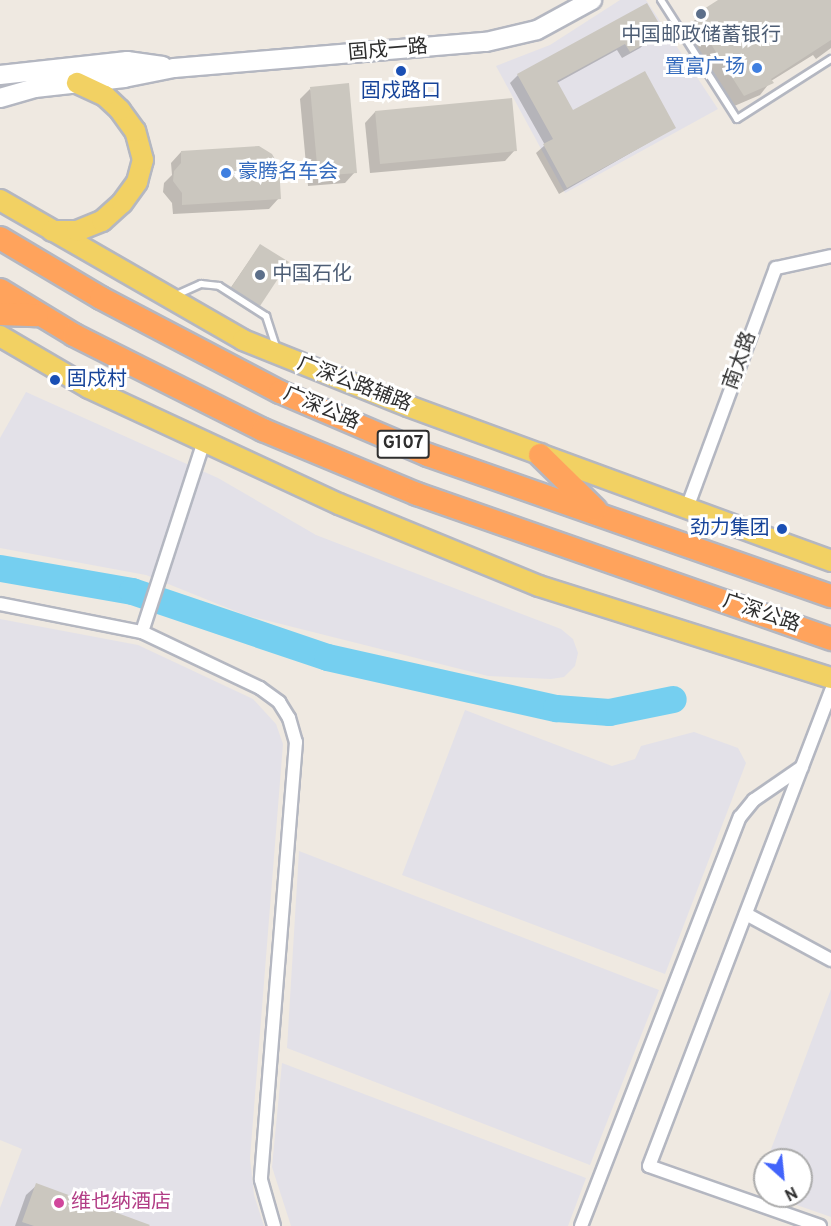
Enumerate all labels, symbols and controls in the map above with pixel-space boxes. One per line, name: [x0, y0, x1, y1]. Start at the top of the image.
marker: 中国邮政储蓄银行: [694, 7, 708, 21]
place label: 中国邮政储蓄银行: [621, 24, 781, 48]
street label: 固戍一路: [347, 36, 429, 66]
place label: 置富广场: [665, 56, 745, 80]
marker: 置富广场: [750, 61, 764, 75]
marker: 固戍路口: [394, 64, 408, 78]
place label: 固戍路口: [361, 80, 441, 104]
place label: 豪腾名车会: [238, 161, 338, 185]
marker: 豪腾名车会: [219, 166, 233, 180]
place label: 中国石化: [272, 263, 352, 287]
marker: 中国石化: [253, 268, 267, 282]
street label: 南太路: [719, 329, 763, 393]
street label: 广深公路辅路: [294, 352, 414, 418]
place label: 固戍村: [67, 368, 127, 392]
marker: 固戍村: [48, 373, 62, 387]
street label: 广深公路: [279, 382, 363, 436]
road number: G107: [376, 429, 430, 459]
place label: 劲力集团: [690, 517, 770, 541]
marker: 劲力集团: [775, 522, 789, 536]
street label: 广深公路: [719, 590, 803, 638]
north arrow: [753, 1148, 813, 1208]
text: N: [781, 1181, 800, 1204]
place label: 维也纳酒店: [71, 1191, 171, 1215]
marker: 维也纳酒店: [52, 1196, 66, 1210]

